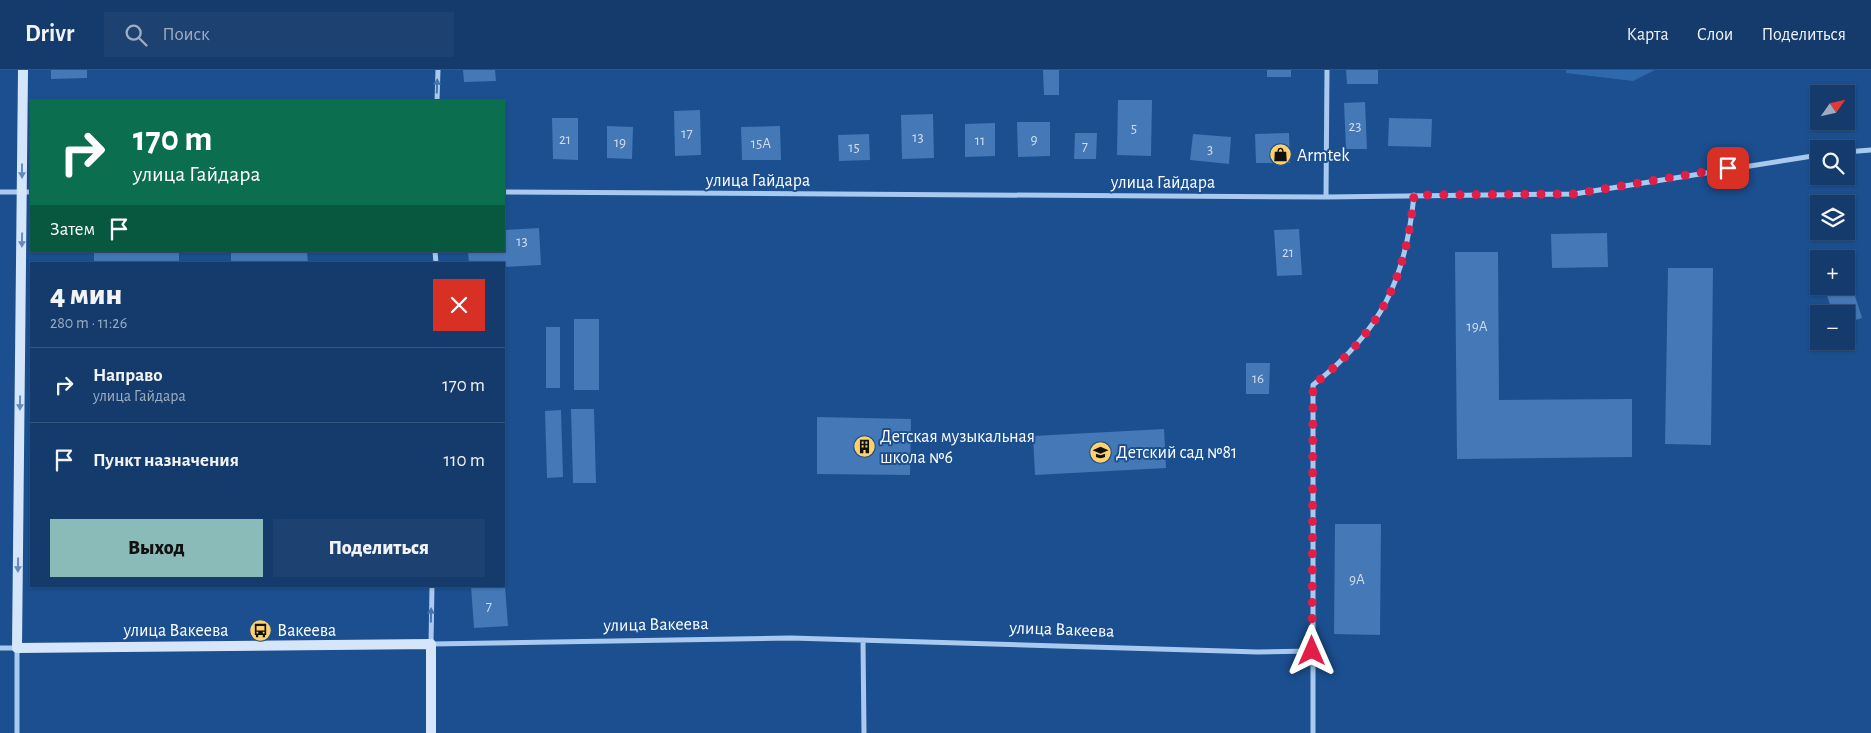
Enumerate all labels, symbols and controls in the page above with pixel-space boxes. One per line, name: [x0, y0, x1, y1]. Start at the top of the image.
search box: [104, 12, 454, 57]
icon: search: [122, 21, 150, 49]
text: Drivr: [25, 22, 74, 46]
text: Поиск: [162, 25, 210, 44]
text: Карта: [1627, 26, 1669, 44]
text: Слои: [1697, 26, 1733, 44]
text: Поделиться: [1761, 26, 1846, 44]
one-way arrow: [434, 77, 442, 93]
north arrow: [1810, 85, 1855, 130]
map controls: [1810, 85, 1855, 350]
house number: 23: [1348, 119, 1362, 134]
icon: right: [50, 120, 115, 185]
house number: 5: [1131, 121, 1137, 136]
text: 170 m: [133, 122, 213, 157]
house number: 17: [681, 126, 693, 141]
house number: 13: [912, 130, 924, 145]
house number: 21: [559, 132, 571, 147]
house number: 9: [1030, 132, 1038, 147]
house number: 11: [975, 133, 985, 148]
house number: 19: [614, 135, 626, 150]
house number: 15А: [751, 136, 771, 151]
house number: 7: [1082, 139, 1088, 154]
house number: 15: [848, 140, 860, 155]
button: search: [1810, 140, 1855, 185]
house number: 3: [1207, 142, 1213, 157]
shop icon: Armtek: [1269, 143, 1293, 167]
place label: Armtek: [1297, 147, 1350, 165]
pin: [1707, 147, 1749, 189]
icon: arrive: [1714, 154, 1742, 182]
one-way arrow: [18, 163, 26, 179]
text: улица Гайдара: [133, 163, 261, 185]
street label: улица Гайдара: [705, 172, 810, 190]
street label: улица Гайдара: [1110, 174, 1215, 192]
button: layers: [1810, 195, 1855, 240]
icon: arrive: [105, 215, 133, 243]
text: Затем: [50, 220, 95, 239]
one-way arrow: [18, 233, 26, 249]
house number: 13: [516, 234, 528, 249]
house number: 21: [1282, 245, 1294, 260]
button: +: [1810, 250, 1855, 295]
button: close: [433, 279, 485, 331]
text: 4 мин: [50, 280, 122, 310]
button: −: [1810, 305, 1855, 350]
text: 280 m · 11:26: [50, 315, 127, 331]
house number: 19А: [1466, 319, 1488, 334]
text: Направо: [93, 366, 163, 385]
icon: right: [50, 371, 78, 399]
house number: 16: [1252, 371, 1264, 386]
text: 170 m: [442, 376, 485, 395]
text: улица Гайдара: [93, 388, 186, 404]
one-way arrow: [16, 395, 24, 411]
place label: Детская музыкальная школа №6: [880, 428, 1035, 467]
building icon: Детская музыкальная школа №6: [852, 434, 876, 458]
school or university icon: Детский сад №81: [1088, 440, 1112, 464]
place label: Детский сад №81: [1116, 444, 1237, 462]
icon: arrive: [50, 446, 78, 474]
text: Пункт назначения: [93, 451, 239, 470]
text: 110 m: [444, 451, 485, 470]
button: Выход: [50, 519, 263, 577]
button: Поделиться: [273, 519, 485, 577]
one-way arrow: [14, 558, 22, 574]
house number: 9А: [1349, 572, 1365, 587]
house number: 7: [486, 599, 492, 614]
one-way arrow: [427, 607, 435, 623]
street label: улица Вакеева: [602, 615, 709, 635]
bus stop icon: Вакеева: [249, 618, 273, 642]
street label: улица Вакеева: [1008, 619, 1115, 641]
street label: улица Вакеева: [122, 622, 229, 640]
place label: Вакеева: [277, 622, 336, 640]
position arrow: [1285, 624, 1337, 676]

